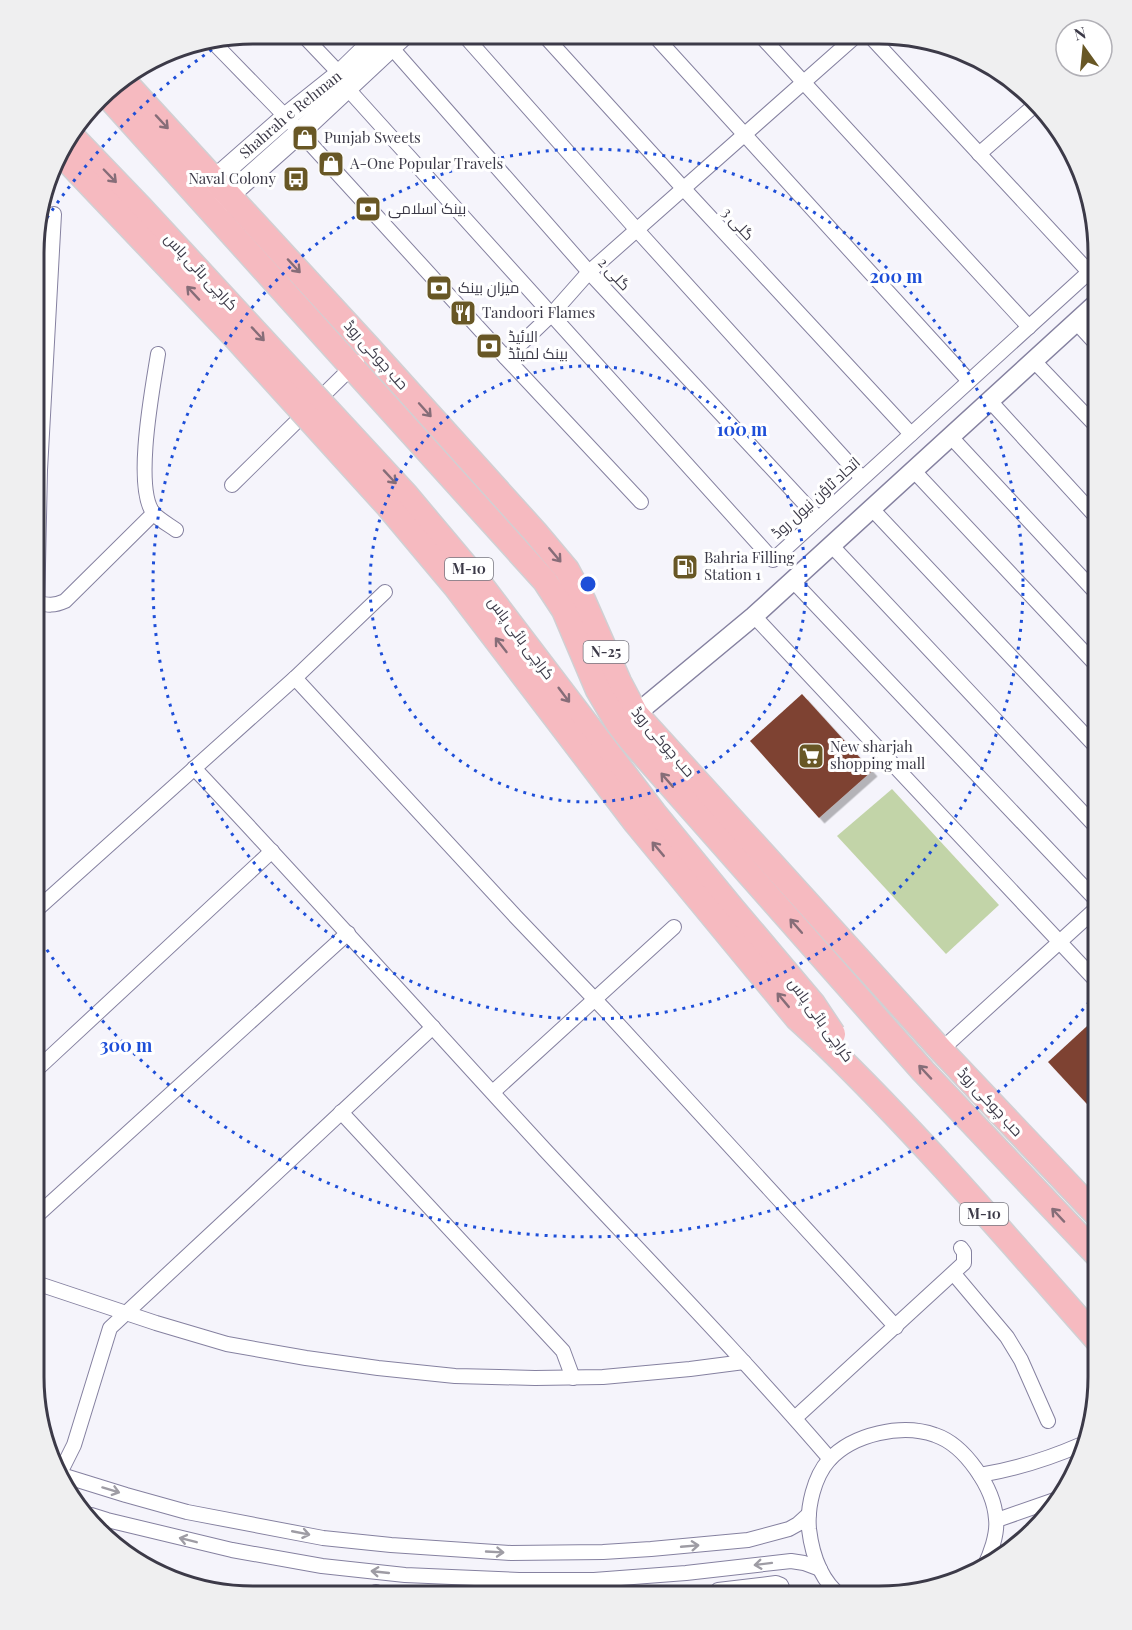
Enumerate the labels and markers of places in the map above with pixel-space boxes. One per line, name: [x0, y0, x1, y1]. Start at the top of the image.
shop icon: Punjab Sweets: [290, 123, 320, 153]
place label: Punjab Sweets: [324, 127, 421, 147]
shop icon: A-One Popular Travels: [316, 149, 346, 179]
place label: A-One Popular Travels: [349, 153, 503, 173]
bus stop icon: Naval Colony: [281, 164, 311, 194]
place label: Naval Colony: [188, 168, 276, 188]
bank icon: بینک اسلامی: [353, 194, 383, 224]
place label: بینک اسلامی: [388, 198, 466, 219]
bank icon: میزان بینک: [424, 273, 454, 303]
place label: میزان بینک: [458, 277, 519, 298]
restaurant icon: Tandoori Flames: [448, 298, 478, 328]
place label: Tandoori Flames: [482, 302, 595, 322]
place label: الائیڈ بینک لمیٹڈ: [508, 326, 568, 363]
bank icon: الائیڈ بینک لمیٹڈ: [474, 331, 504, 361]
place label: Bahria Filling Station 1: [704, 547, 794, 584]
fuel station icon: Bahria Filling Station 1: [670, 552, 700, 582]
centre of rings: [578, 574, 598, 594]
place label: New sharjah shopping mall: [830, 736, 925, 773]
supermarket icon: New sharjah shopping mall: [796, 741, 826, 771]

